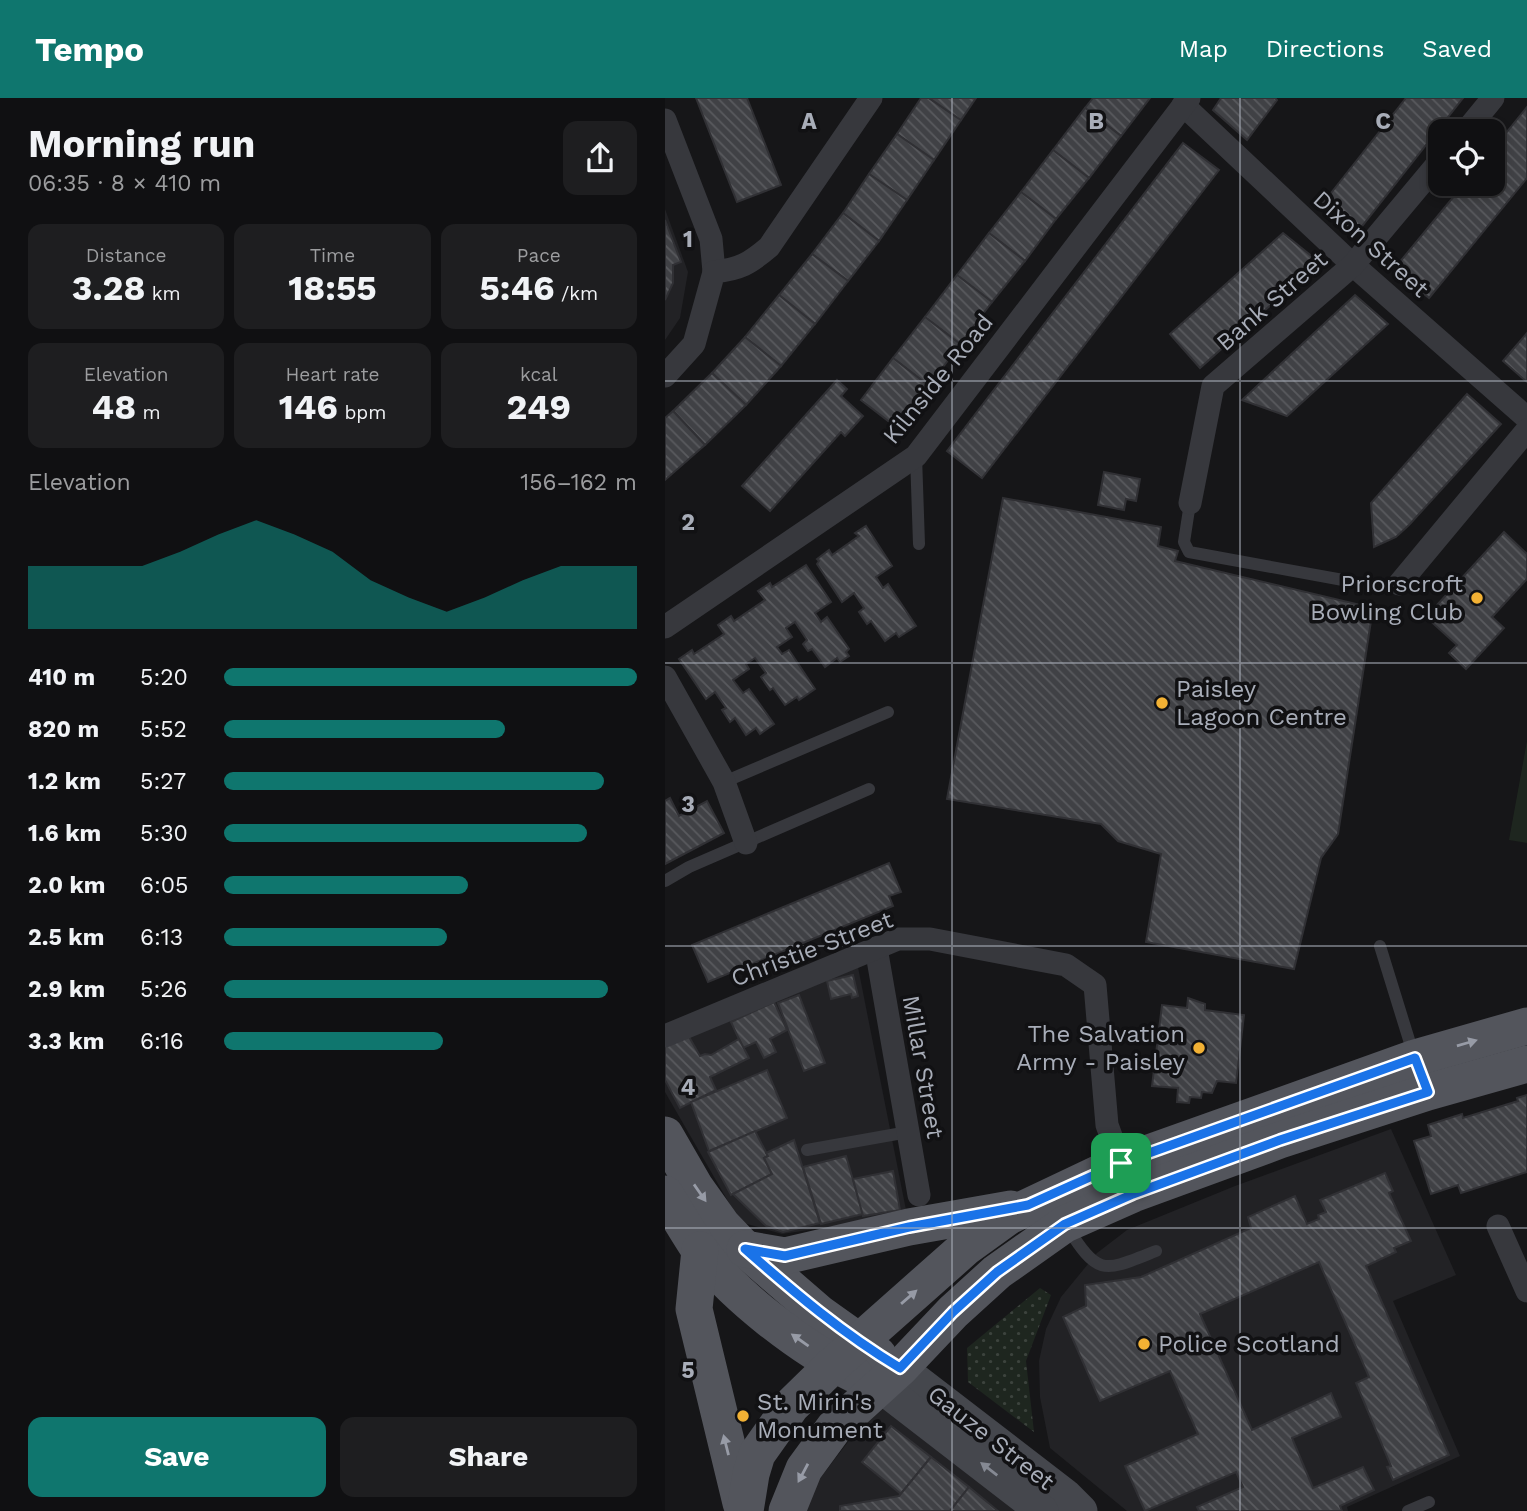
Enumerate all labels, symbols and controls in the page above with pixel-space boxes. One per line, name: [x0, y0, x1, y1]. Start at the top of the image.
text: Tempo: [35, 30, 144, 69]
text: Map: [1179, 35, 1228, 63]
text: Directions: [1266, 35, 1384, 63]
text: Saved: [1422, 35, 1492, 63]
text: A: [801, 108, 817, 135]
text: B: [1088, 108, 1104, 135]
text: C: [1375, 108, 1391, 135]
map controls: [1428, 119, 1505, 196]
button: locate: [1428, 119, 1505, 196]
button: share: [563, 121, 637, 195]
text: Morning run: [28, 122, 255, 166]
text: 06:35 · 8 × 410 m: [28, 170, 221, 197]
street label: Dixon Street: [1308, 185, 1434, 303]
text: 1: [683, 226, 693, 253]
text: Distance: [86, 244, 167, 267]
text: Time: [310, 244, 355, 267]
text: Pace: [517, 244, 561, 267]
street label: Bank Street: [1211, 245, 1333, 357]
text: 3.28: [72, 267, 145, 309]
text: 18:55: [288, 267, 377, 309]
text: 5:46: [479, 267, 555, 309]
text: km: [145, 282, 181, 305]
text: /km: [555, 282, 598, 305]
street label: Kilnside Road: [877, 308, 999, 450]
text: Elevation: [84, 363, 169, 386]
text: Heart rate: [286, 363, 379, 386]
text: kcal: [520, 363, 558, 386]
text: 48: [92, 386, 136, 428]
text: 146: [279, 386, 338, 428]
text: 249: [507, 386, 571, 428]
text: m: [136, 401, 161, 424]
text: bpm: [338, 401, 386, 424]
text: Elevation: [28, 469, 131, 496]
text: 156–162 m: [520, 469, 637, 496]
text: 2: [681, 509, 695, 536]
place label: Priorscroft Bowling Club: [1310, 570, 1463, 626]
marker: Priorscroft Bowling Club: [1469, 590, 1485, 606]
text: 410 m: [28, 664, 95, 691]
text: 5:20: [140, 664, 188, 691]
place label: Paisley Lagoon Centre: [1176, 675, 1347, 731]
marker: Paisley Lagoon Centre: [1154, 695, 1170, 711]
text: 820 m: [28, 716, 99, 743]
text: 5:52: [140, 716, 187, 743]
text: 1.2 km: [28, 768, 101, 795]
text: 5:27: [140, 768, 186, 795]
text: 3: [681, 791, 695, 818]
text: 1.6 km: [28, 820, 101, 847]
text: 5:30: [140, 820, 188, 847]
text: 2.0 km: [28, 872, 106, 899]
text: 6:05: [140, 872, 188, 899]
street label: Christie Street: [727, 905, 897, 993]
text: 2.5 km: [28, 924, 104, 951]
text: 6:13: [140, 924, 183, 951]
text: 2.9 km: [28, 976, 105, 1003]
text: 5:26: [140, 976, 188, 1003]
street label: Millar Street: [897, 993, 949, 1141]
place label: The Salvation Army - Paisley: [1016, 1020, 1186, 1076]
text: 3.3 km: [28, 1028, 104, 1055]
text: 6:16: [140, 1028, 184, 1055]
one-way arrow: [1457, 1037, 1478, 1047]
marker: The Salvation Army - Paisley: [1191, 1040, 1207, 1056]
text: 4: [681, 1074, 696, 1101]
pin: [1091, 1133, 1151, 1193]
icon: arrive: [1102, 1144, 1140, 1182]
one-way arrow: [693, 1184, 707, 1202]
one-way arrow: [900, 1289, 918, 1305]
place label: Police Scotland: [1158, 1330, 1340, 1358]
one-way arrow: [791, 1333, 809, 1347]
marker: Police Scotland: [1136, 1336, 1152, 1352]
text: 5: [681, 1357, 695, 1384]
street label: Gauze Street: [922, 1380, 1060, 1496]
place label: St. Mirin's Monument: [757, 1388, 883, 1444]
marker: St. Mirin's Monument: [735, 1408, 751, 1424]
button: Save: [28, 1417, 326, 1497]
button: Share: [340, 1417, 637, 1497]
one-way arrow: [721, 1434, 732, 1456]
one-way arrow: [980, 1462, 997, 1477]
one-way arrow: [797, 1463, 808, 1483]

